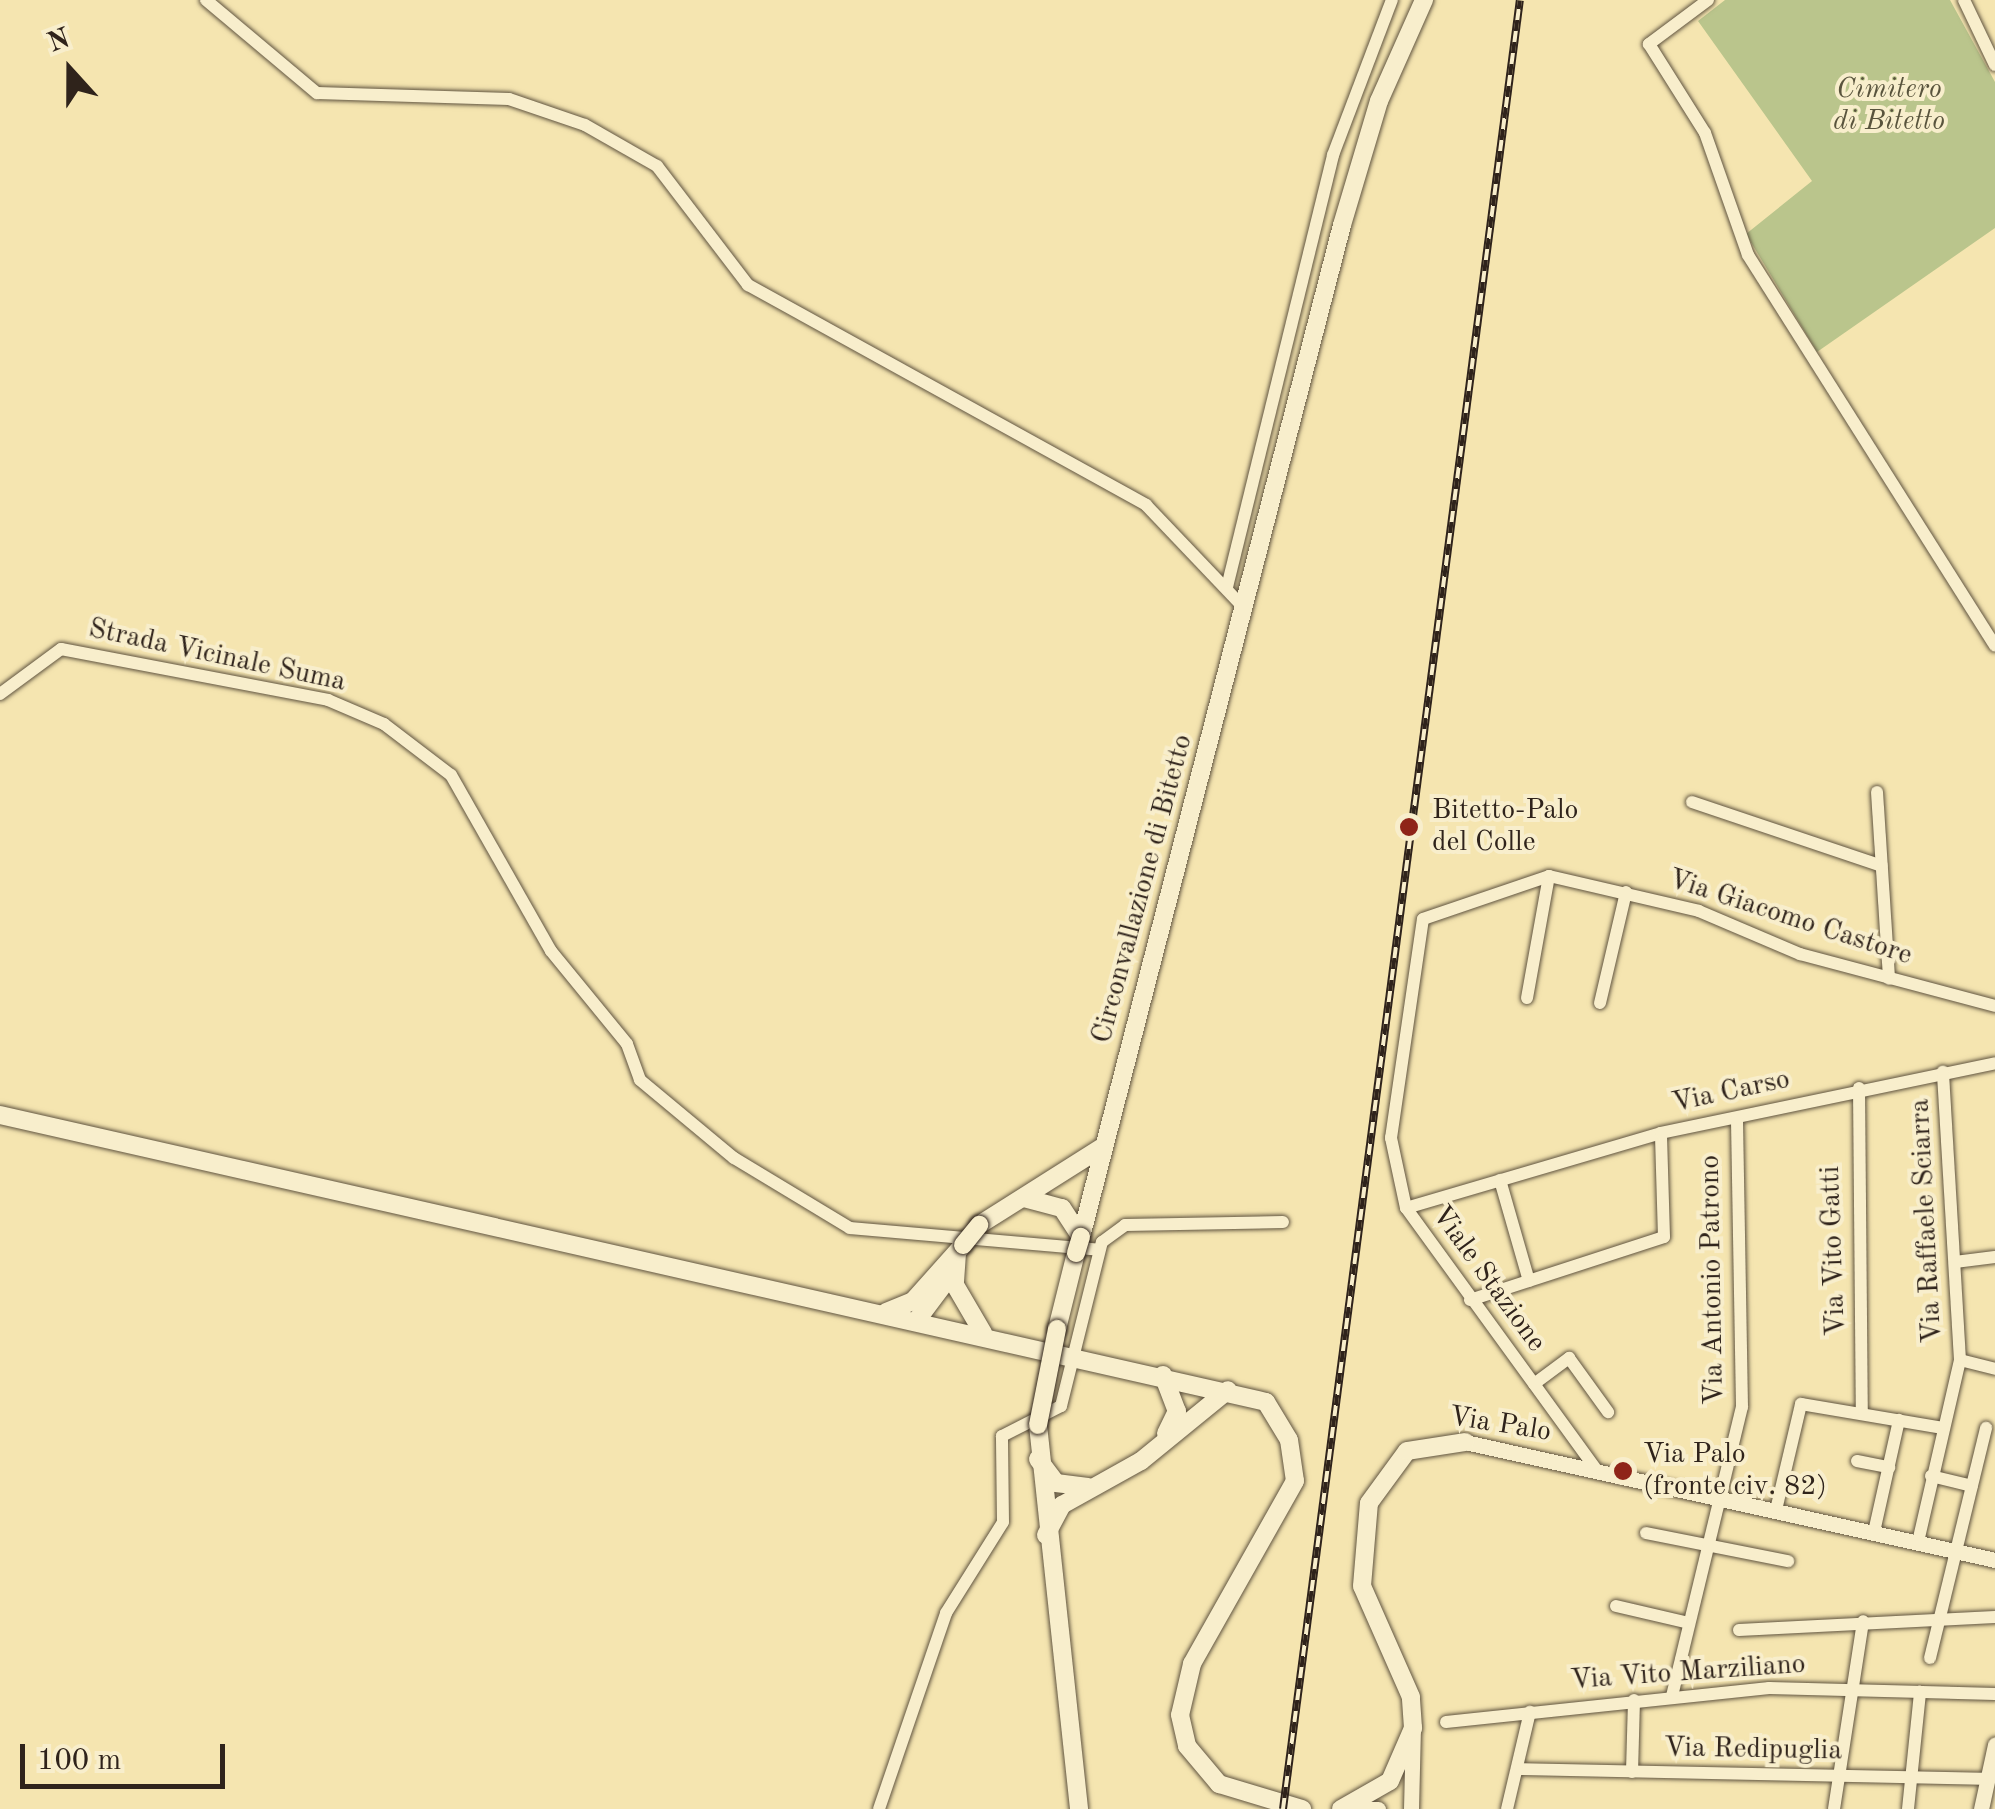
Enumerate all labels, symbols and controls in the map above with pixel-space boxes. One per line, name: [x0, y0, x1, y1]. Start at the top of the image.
north arrow: [20, 20, 120, 120]
text: N: [44, 25, 74, 59]
park label: Cimitero di Bitetto: [1833, 73, 1945, 139]
street label: Strada Vicinale Suma: [85, 612, 349, 700]
street label: Circonvallazione di Bitetto: [1086, 731, 1200, 1047]
place label: Bitetto-Palo del Colle: [1432, 794, 1578, 860]
marker: Bitetto-Palo del Colle: [1396, 814, 1422, 840]
street label: Via Giacomo Castore: [1664, 863, 1916, 973]
street label: Via Carso: [1669, 1063, 1793, 1121]
street label: Via Raffaele Sciarra: [1904, 1098, 1950, 1344]
street label: Via Antonio Patrono: [1694, 1155, 1732, 1405]
street label: Via Vito Gatti: [1814, 1165, 1854, 1337]
street label: Viale Stazione: [1424, 1199, 1552, 1359]
street label: Via Palo: [1447, 1400, 1553, 1450]
place label: Via Palo (fronte civ. 82): [1643, 1438, 1827, 1504]
marker: Via Palo (fronte civ. 82): [1612, 1460, 1634, 1482]
street label: Via Vito Marziliano: [1569, 1648, 1807, 1698]
scale bar: [25, 1724, 230, 1786]
street label: Via Redipuglia: [1664, 1732, 1842, 1768]
text: 100 m: [37, 1746, 121, 1776]

